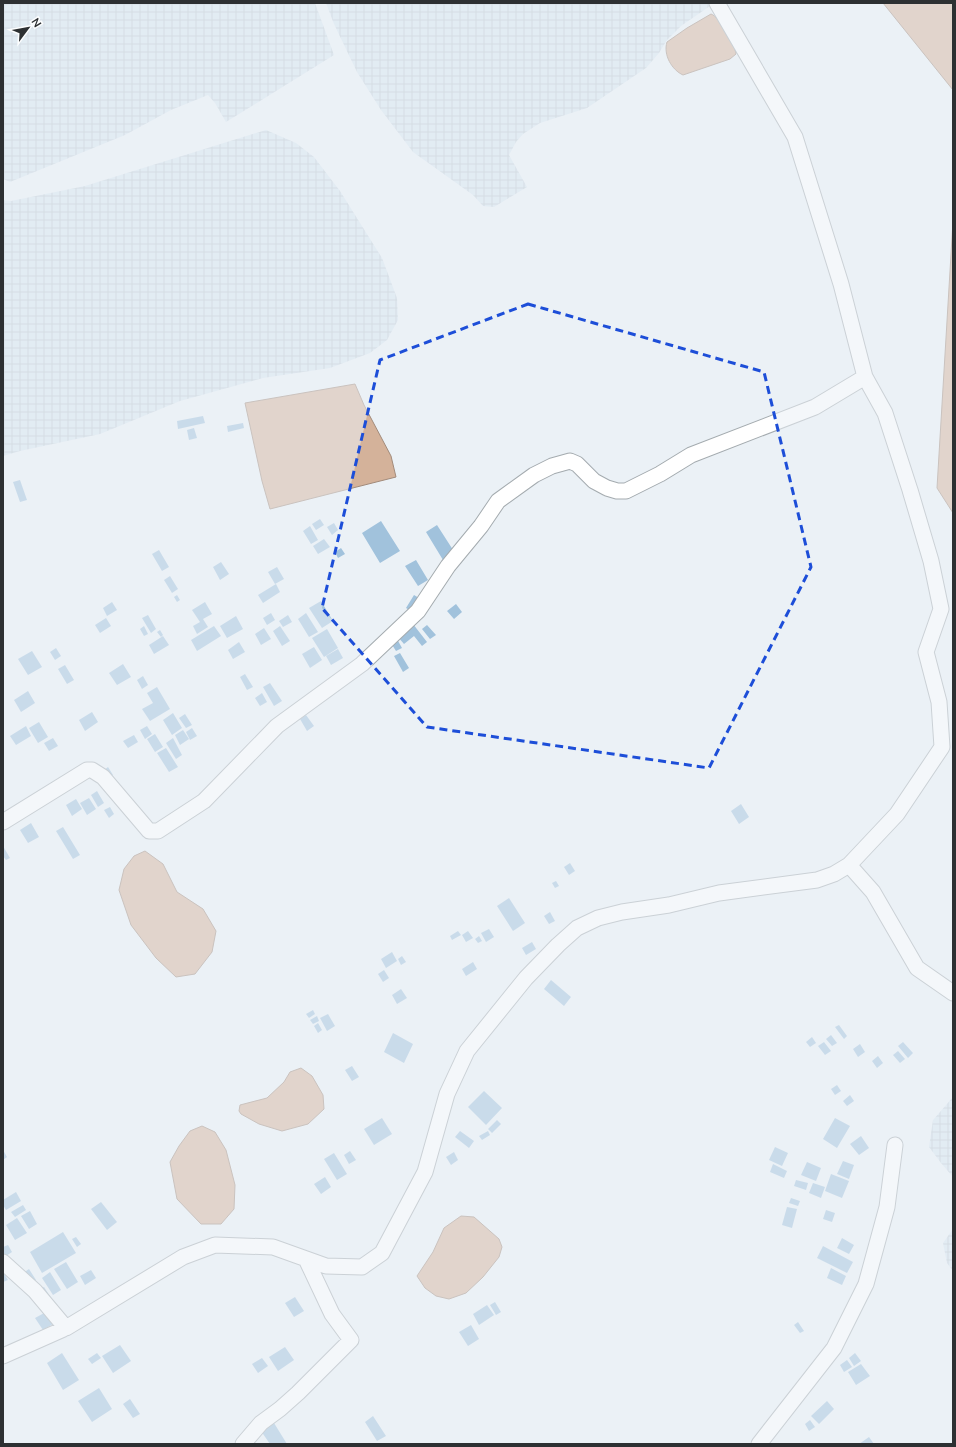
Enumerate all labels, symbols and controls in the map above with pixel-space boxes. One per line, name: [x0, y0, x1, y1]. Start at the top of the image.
north arrow: [8, 8, 48, 48]
text: N: [28, 15, 45, 30]

